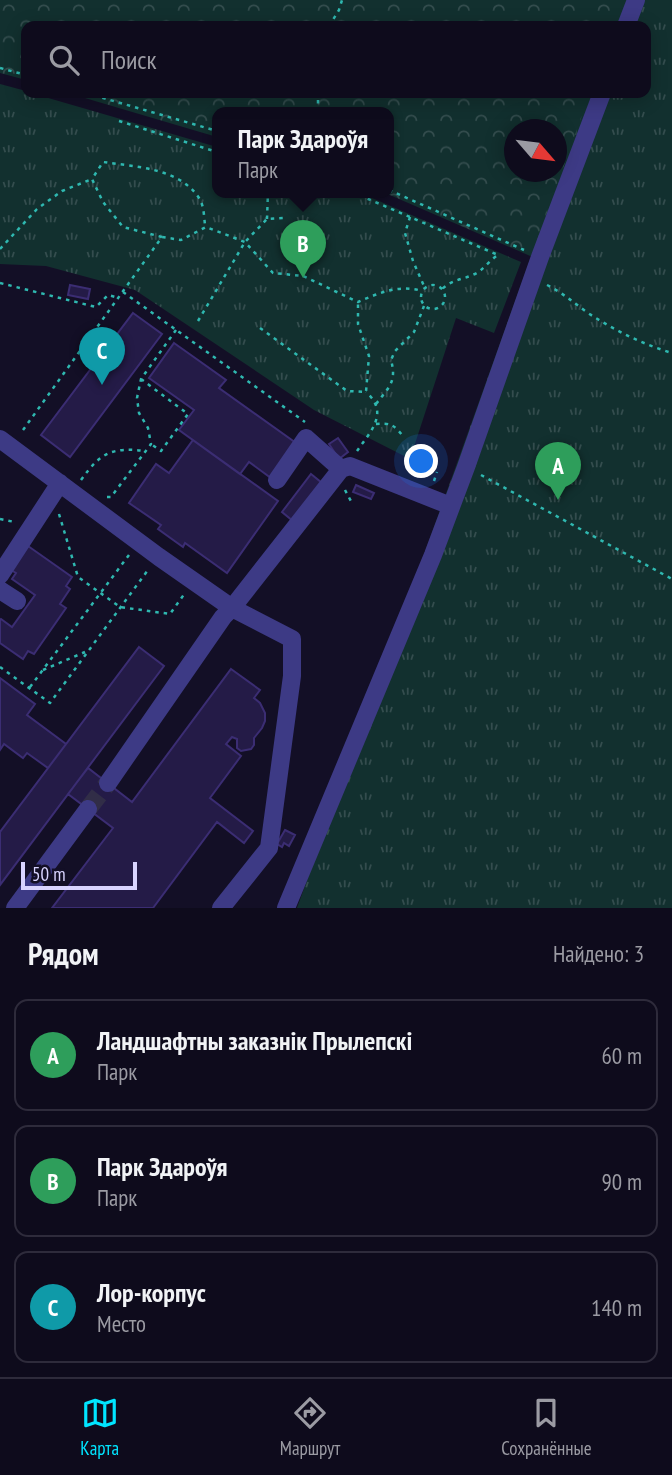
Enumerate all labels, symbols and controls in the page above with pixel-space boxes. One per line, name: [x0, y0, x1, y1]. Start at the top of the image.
search box: [21, 21, 651, 98]
icon: search: [45, 41, 83, 79]
text: Поиск: [101, 43, 157, 76]
popup: [212, 107, 394, 198]
north arrow: [504, 119, 567, 182]
text: Парк Здароўя: [238, 122, 368, 155]
text: Парк: [238, 155, 278, 184]
pin: B: [280, 220, 326, 278]
pin: C: [79, 327, 125, 385]
pin: A: [535, 442, 581, 500]
your location: [404, 444, 438, 478]
scale bar: [21, 859, 136, 891]
text: 50 m: [32, 862, 66, 886]
text: Рядом: [28, 934, 99, 973]
text: Найдено: 3: [553, 939, 644, 968]
text: Ландшафтны заказнік Прылепскі: [97, 1024, 412, 1057]
text: A: [47, 1041, 59, 1070]
text: 60 m: [601, 1041, 642, 1070]
text: Парк: [97, 1057, 137, 1086]
text: Парк Здароўя: [97, 1150, 227, 1183]
text: B: [47, 1167, 59, 1196]
text: 90 m: [601, 1167, 642, 1196]
text: Парк: [97, 1183, 137, 1212]
text: Лор-корпус: [97, 1276, 206, 1309]
text: C: [48, 1293, 58, 1322]
text: 140 m: [591, 1293, 642, 1322]
text: Место: [97, 1309, 146, 1338]
tab: Карта: [80, 1394, 119, 1460]
tab: Маршрут: [280, 1394, 340, 1460]
tab: Сохранённые: [501, 1394, 592, 1460]

